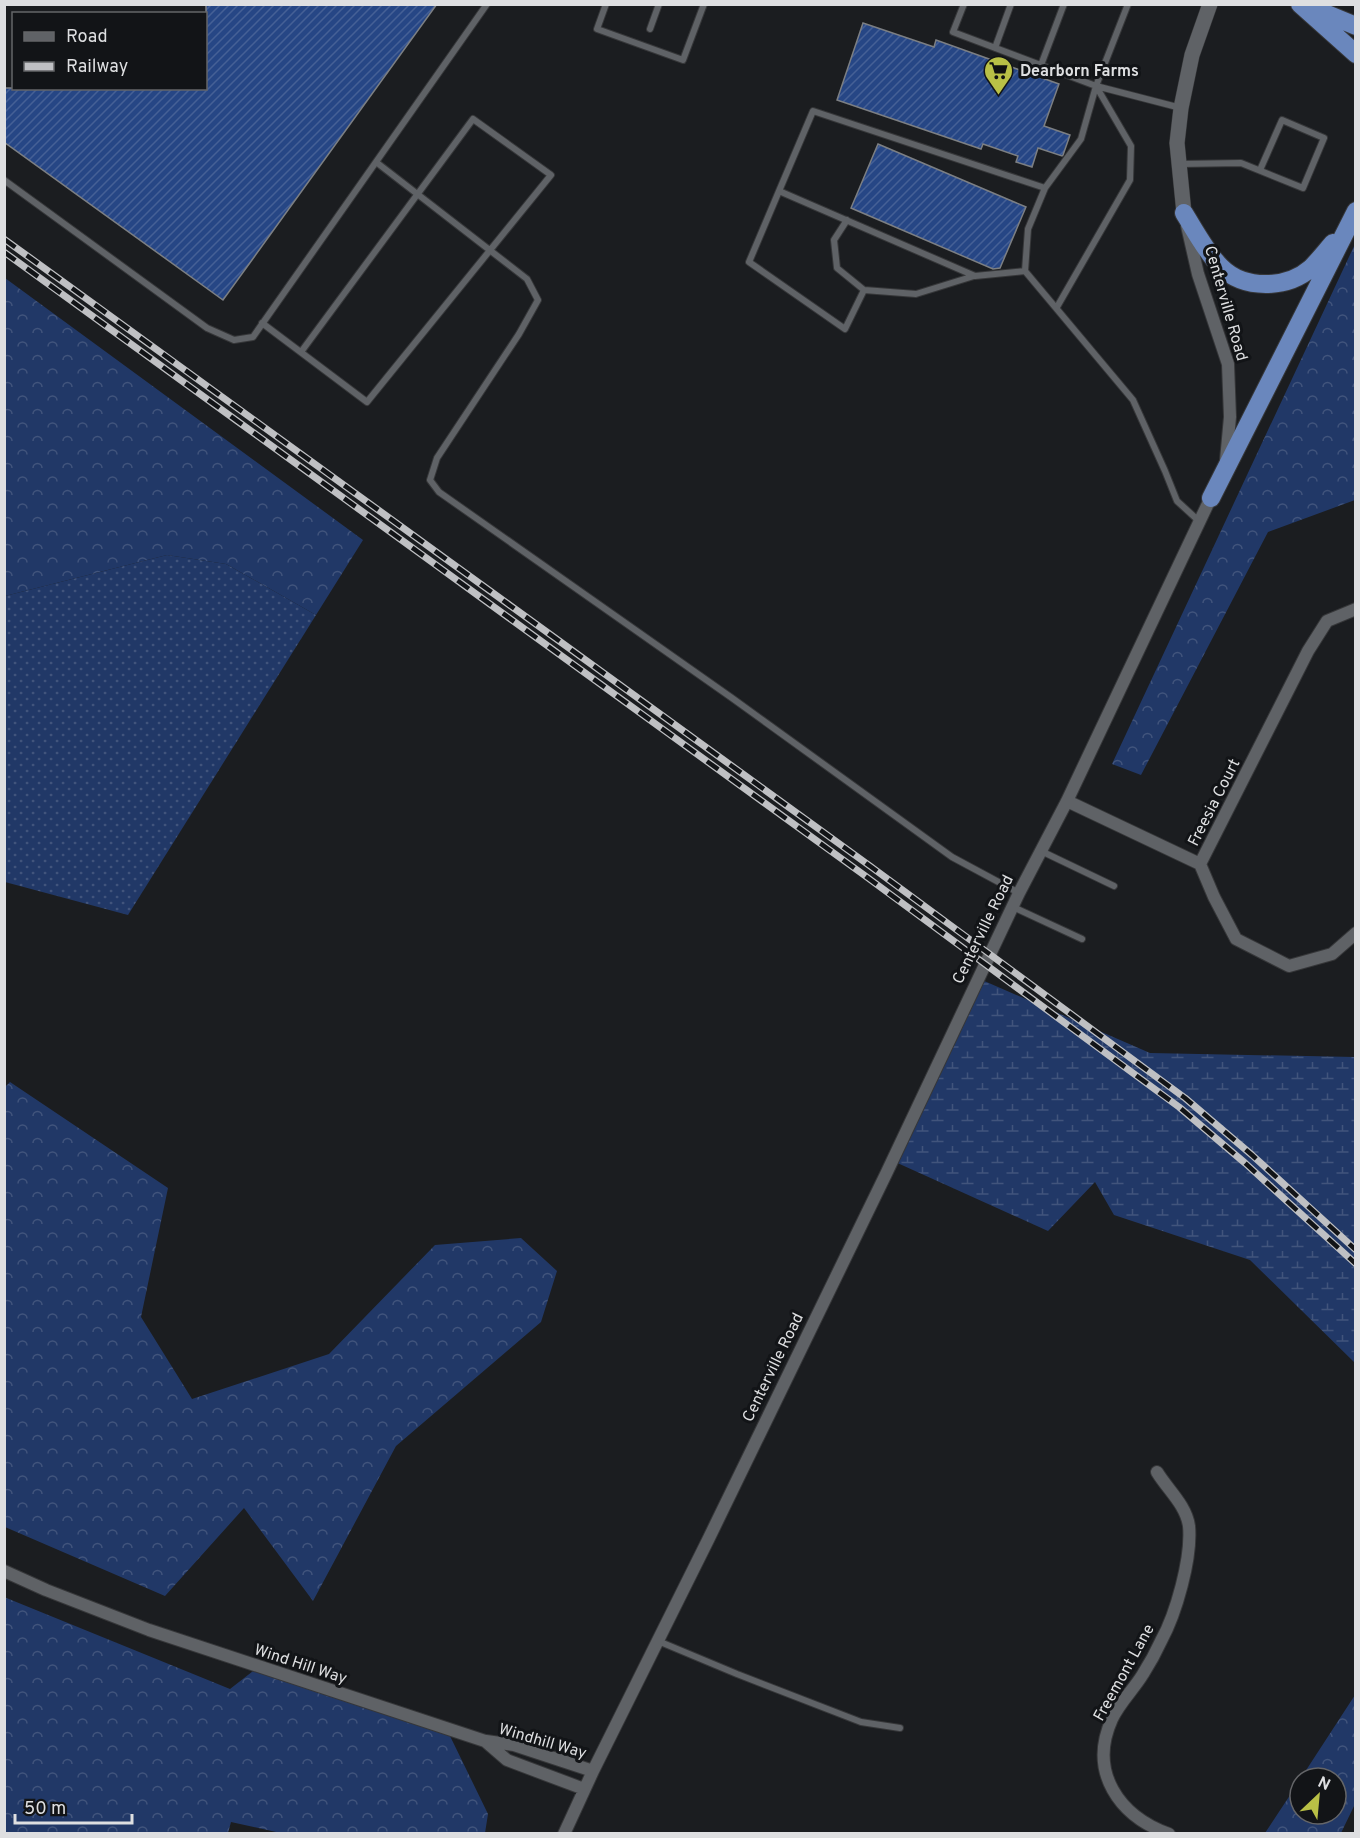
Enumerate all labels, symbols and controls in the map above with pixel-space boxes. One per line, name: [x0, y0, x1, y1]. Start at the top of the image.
legend: [12, 12, 207, 90]
text: Road: [66, 26, 108, 49]
supermarket icon: Dearborn Farms: [983, 54, 1015, 96]
text: Railway: [66, 56, 128, 79]
place label: Dearborn Farms: [1020, 62, 1139, 82]
street label: Centerville Road: [1199, 244, 1251, 364]
street label: Freesia Court: [1184, 756, 1245, 850]
street label: Centerville Road: [949, 872, 1019, 988]
street label: Centerville Road: [739, 1310, 809, 1426]
street label: Freemont Lane: [1090, 1621, 1160, 1725]
street label: Wind Hill Way: [251, 1640, 349, 1689]
street label: Windhill Way: [496, 1720, 589, 1764]
north arrow: [1288, 1766, 1348, 1826]
text: N: [1314, 1773, 1333, 1796]
scale bar: [15, 1787, 132, 1825]
text: 50 m: [24, 1798, 66, 1821]

